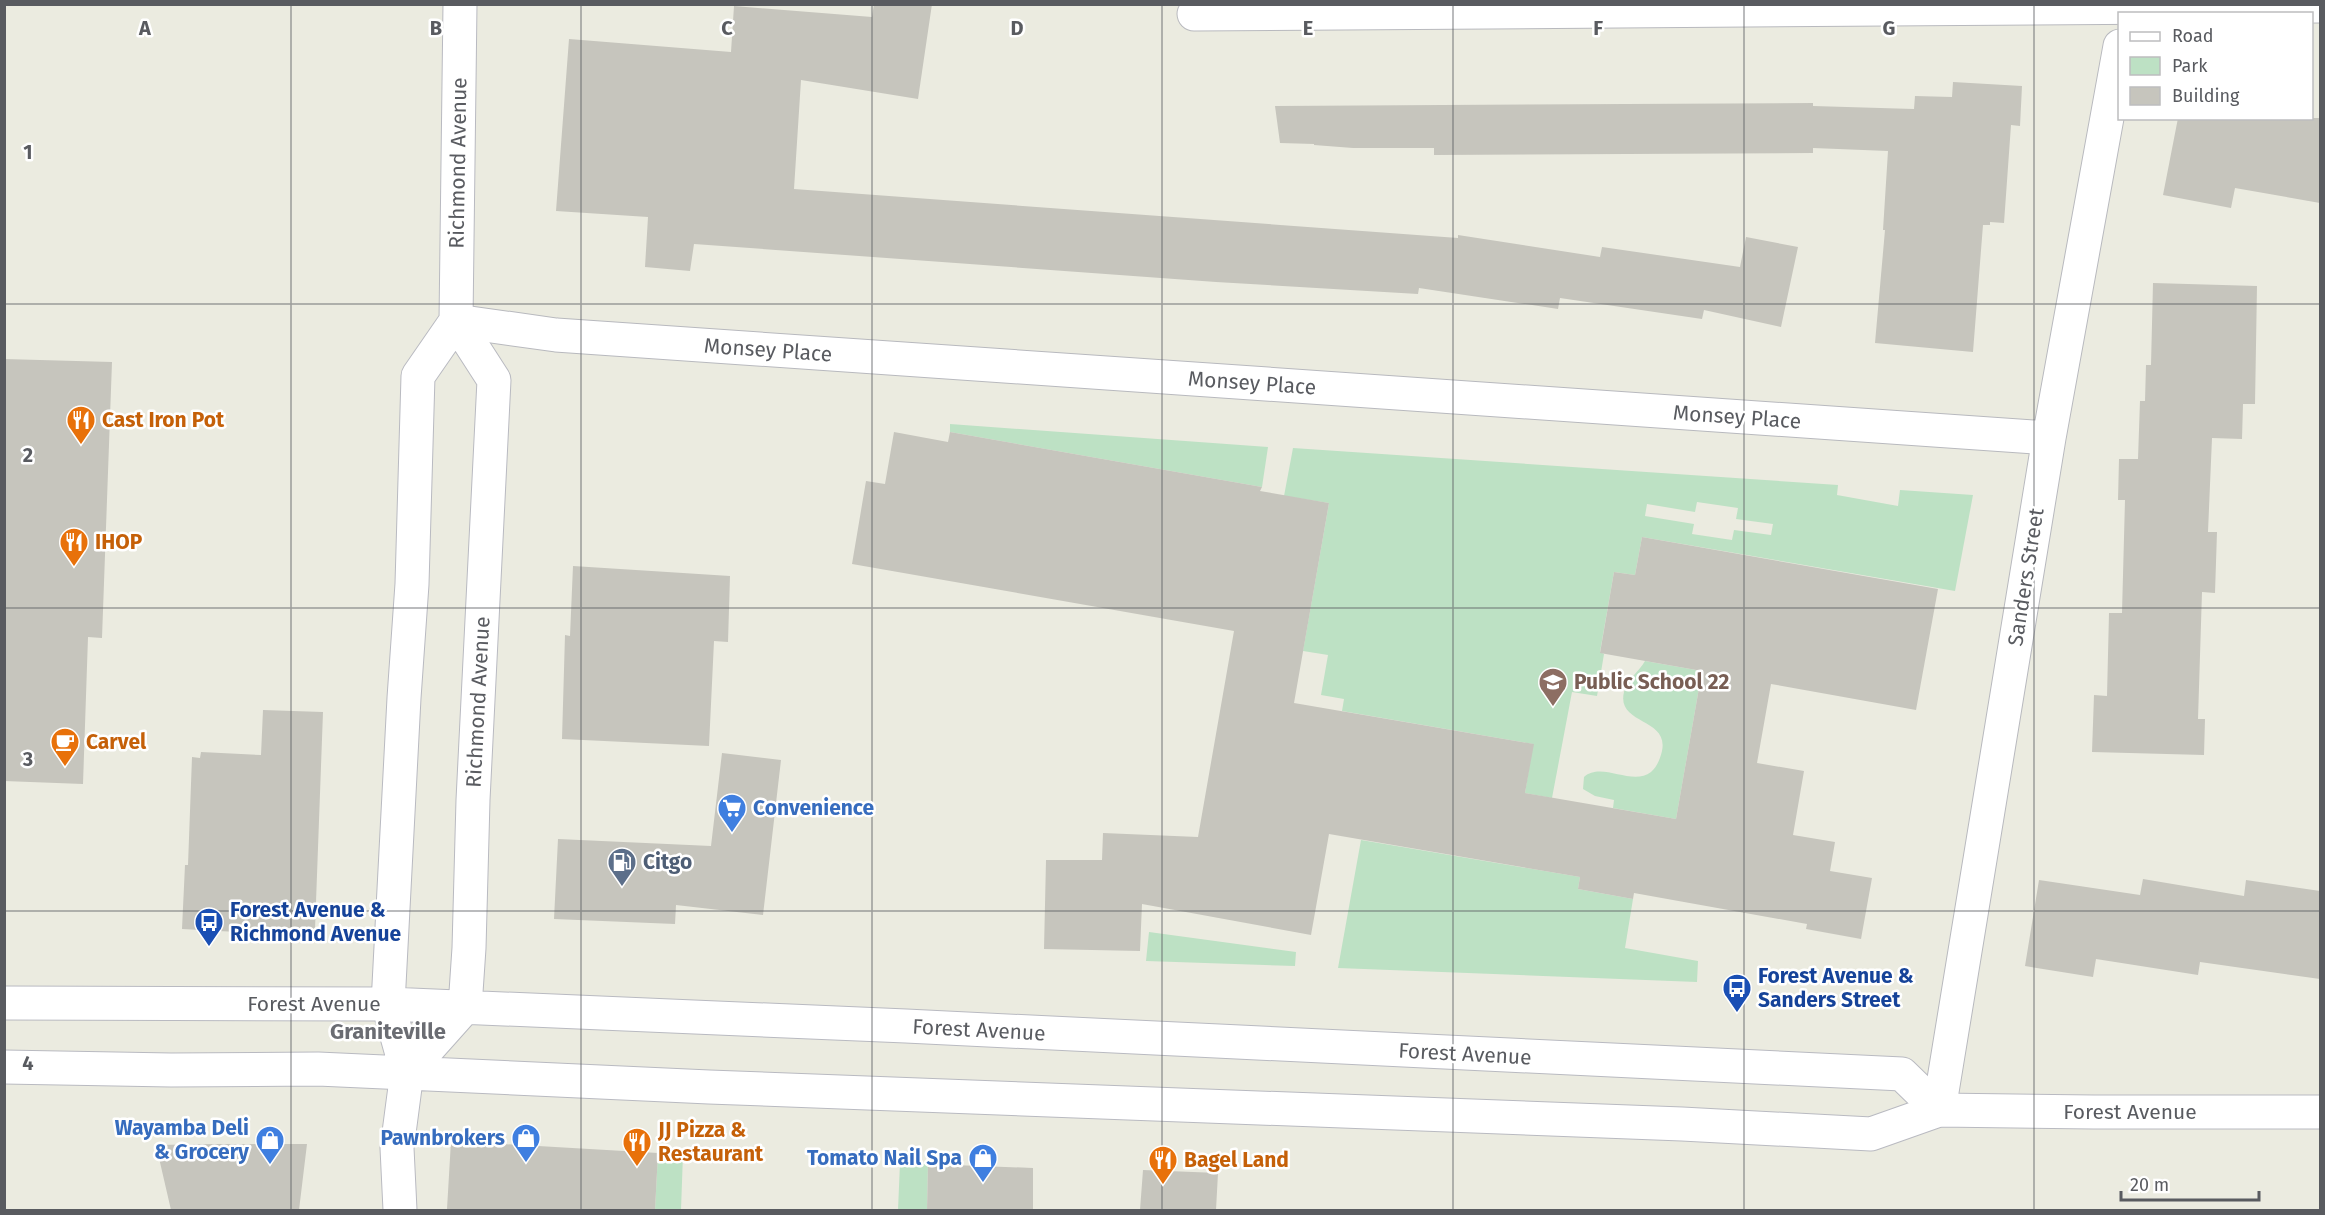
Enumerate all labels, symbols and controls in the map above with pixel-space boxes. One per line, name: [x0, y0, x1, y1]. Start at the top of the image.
legend: [2118, 12, 2313, 120]
text: A: [138, 16, 152, 40]
text: B: [430, 16, 442, 40]
text: C: [721, 16, 733, 40]
text: D: [1010, 16, 1024, 40]
text: E: [1303, 16, 1313, 40]
text: F: [1593, 16, 1603, 40]
text: G: [1883, 16, 1895, 40]
text: Road: [2172, 25, 2214, 47]
text: Park: [2172, 55, 2208, 77]
street label: Richmond Avenue: [444, 77, 472, 249]
text: Building: [2172, 85, 2240, 107]
text: 1: [23, 140, 33, 164]
street label: Monsey Place: [703, 333, 833, 367]
street label: Monsey Place: [1187, 366, 1317, 400]
street label: Monsey Place: [1672, 400, 1802, 434]
restaurant icon: Cast Iron Pot: [65, 404, 97, 446]
place label: Cast Iron Pot: [102, 407, 225, 433]
text: 2: [23, 443, 33, 467]
street label: Sanders Street: [2002, 506, 2050, 648]
restaurant icon: IHOP: [58, 526, 90, 568]
place label: IHOP: [95, 529, 143, 555]
street label: Richmond Avenue: [461, 616, 495, 788]
school or university icon: Public School 22: [1537, 666, 1569, 708]
place label: Public School 22: [1574, 669, 1730, 695]
cafe icon: Carvel: [49, 726, 81, 768]
place label: Carvel: [86, 729, 147, 755]
text: 3: [22, 747, 33, 771]
supermarket icon: Convenience: [716, 792, 748, 834]
place label: Convenience: [753, 795, 874, 821]
fuel station icon: Citgo: [606, 846, 638, 888]
place label: Citgo: [643, 849, 692, 875]
place label: Forest Avenue & Richmond Avenue: [230, 897, 401, 947]
bus stop icon: Forest Avenue & Richmond Avenue: [193, 906, 225, 948]
place label: Forest Avenue & Sanders Street: [1758, 963, 1914, 1013]
bus stop icon: Forest Avenue & Sanders Street: [1721, 972, 1753, 1014]
street label: Forest Avenue: [247, 991, 381, 1017]
street label: Forest Avenue: [912, 1014, 1046, 1046]
district label: Graniteville: [330, 1018, 446, 1045]
street label: Forest Avenue: [1398, 1038, 1532, 1070]
text: 4: [22, 1051, 34, 1075]
street label: Forest Avenue: [2063, 1099, 2197, 1125]
place label: Wayamba Deli & Grocery: [115, 1115, 249, 1165]
place label: JJ Pizza & Restaurant: [657, 1117, 764, 1167]
shop icon: Pawnbrokers: [510, 1122, 542, 1164]
shop icon: Wayamba Deli & Grocery: [254, 1124, 286, 1166]
place label: Pawnbrokers: [380, 1125, 505, 1151]
restaurant icon: JJ Pizza & Restaurant: [621, 1126, 653, 1168]
shop icon: Tomato Nail Spa: [967, 1142, 999, 1184]
restaurant icon: Bagel Land: [1147, 1144, 1179, 1186]
place label: Tomato Nail Spa: [807, 1145, 962, 1171]
place label: Bagel Land: [1184, 1147, 1289, 1173]
scale bar: [2121, 1164, 2259, 1202]
text: 20 m: [2130, 1174, 2169, 1196]

